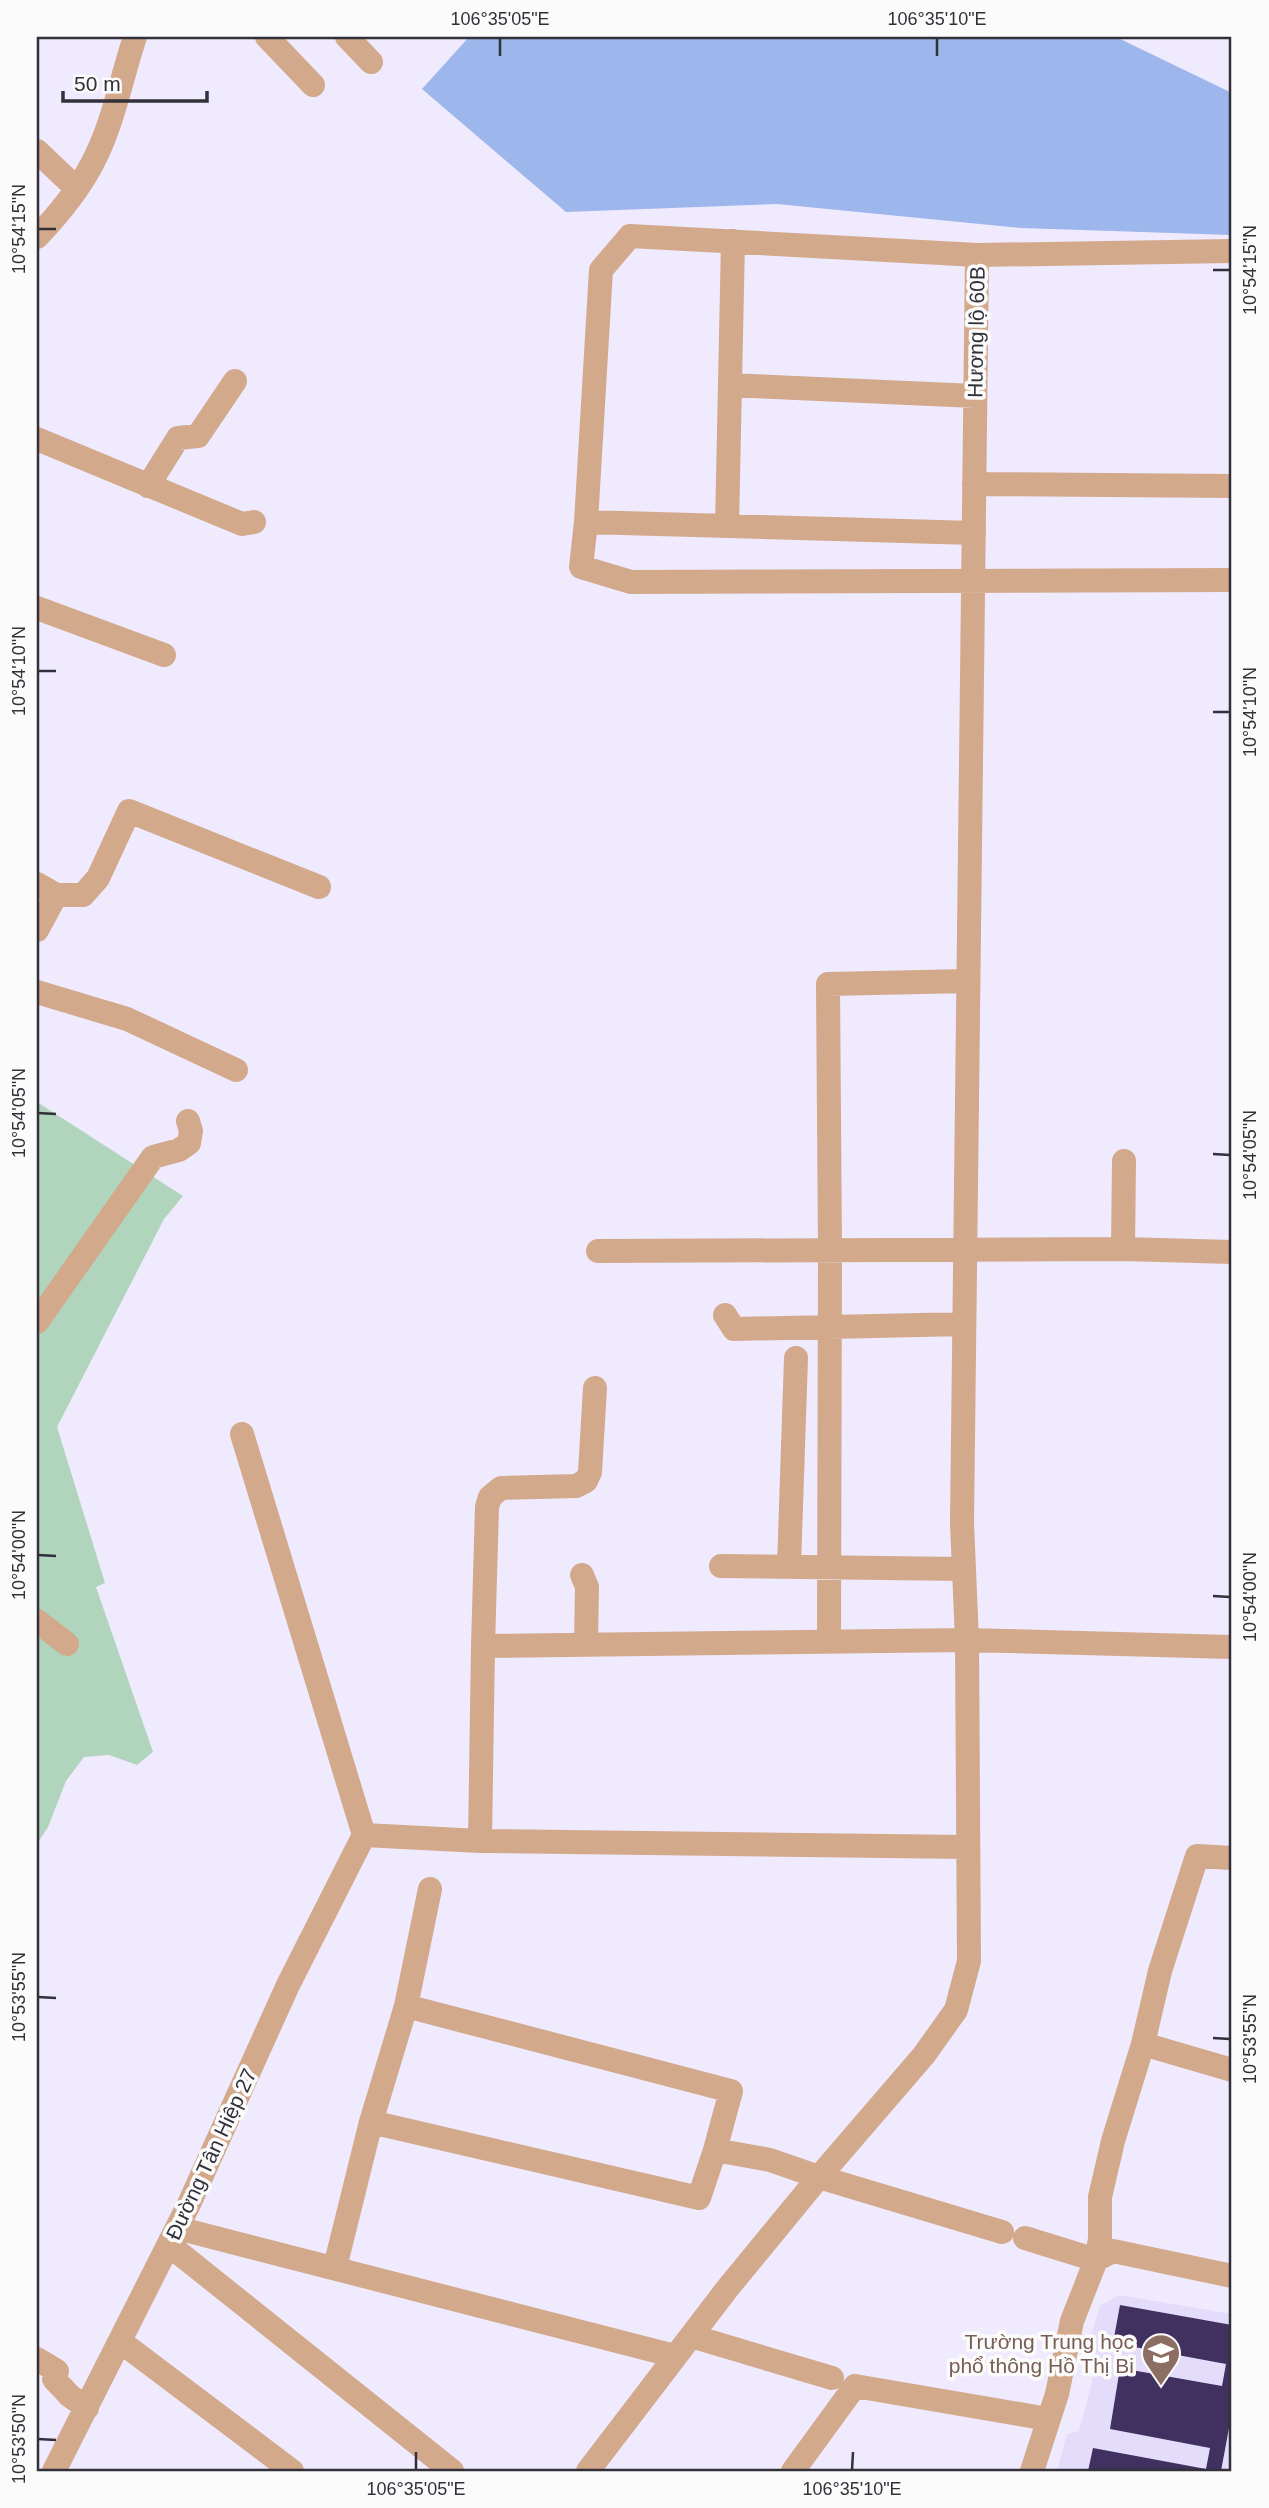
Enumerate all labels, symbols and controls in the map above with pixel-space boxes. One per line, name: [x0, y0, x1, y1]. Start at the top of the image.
text: 106°35'05"E: [450, 9, 550, 29]
text: 106°35'10"E: [887, 9, 987, 29]
scale bar: [63, 60, 206, 104]
text: 50 m: [74, 72, 121, 95]
text: 10°54'15"N: [9, 184, 29, 274]
text: 10°54'15"N: [1240, 225, 1260, 315]
street label: Hương lộ 60B: [963, 266, 989, 398]
text: 10°54'10"N: [9, 626, 29, 716]
text: 10°54'10"N: [1240, 667, 1260, 757]
text: 10°54'05"N: [9, 1068, 29, 1158]
text: 10°54'05"N: [1240, 1110, 1260, 1200]
text: 10°54'00"N: [9, 1510, 29, 1600]
text: 10°54'00"N: [1240, 1552, 1260, 1642]
text: 10°53'55"N: [9, 1952, 29, 2042]
text: 10°53'55"N: [1240, 1994, 1260, 2084]
street label: Đường Tân Hiệp 27: [161, 2065, 261, 2243]
place label: Trường Trung học phổ thông Hồ Thị Bi: [949, 2330, 1134, 2377]
school or university icon: Trường Trung học phổ thông Hồ Thị Bi: [1140, 2332, 1182, 2387]
text: 10°53'50"N: [9, 2394, 29, 2484]
text: 106°35'05"E: [366, 2479, 466, 2499]
text: 106°35'10"E: [802, 2479, 902, 2499]

